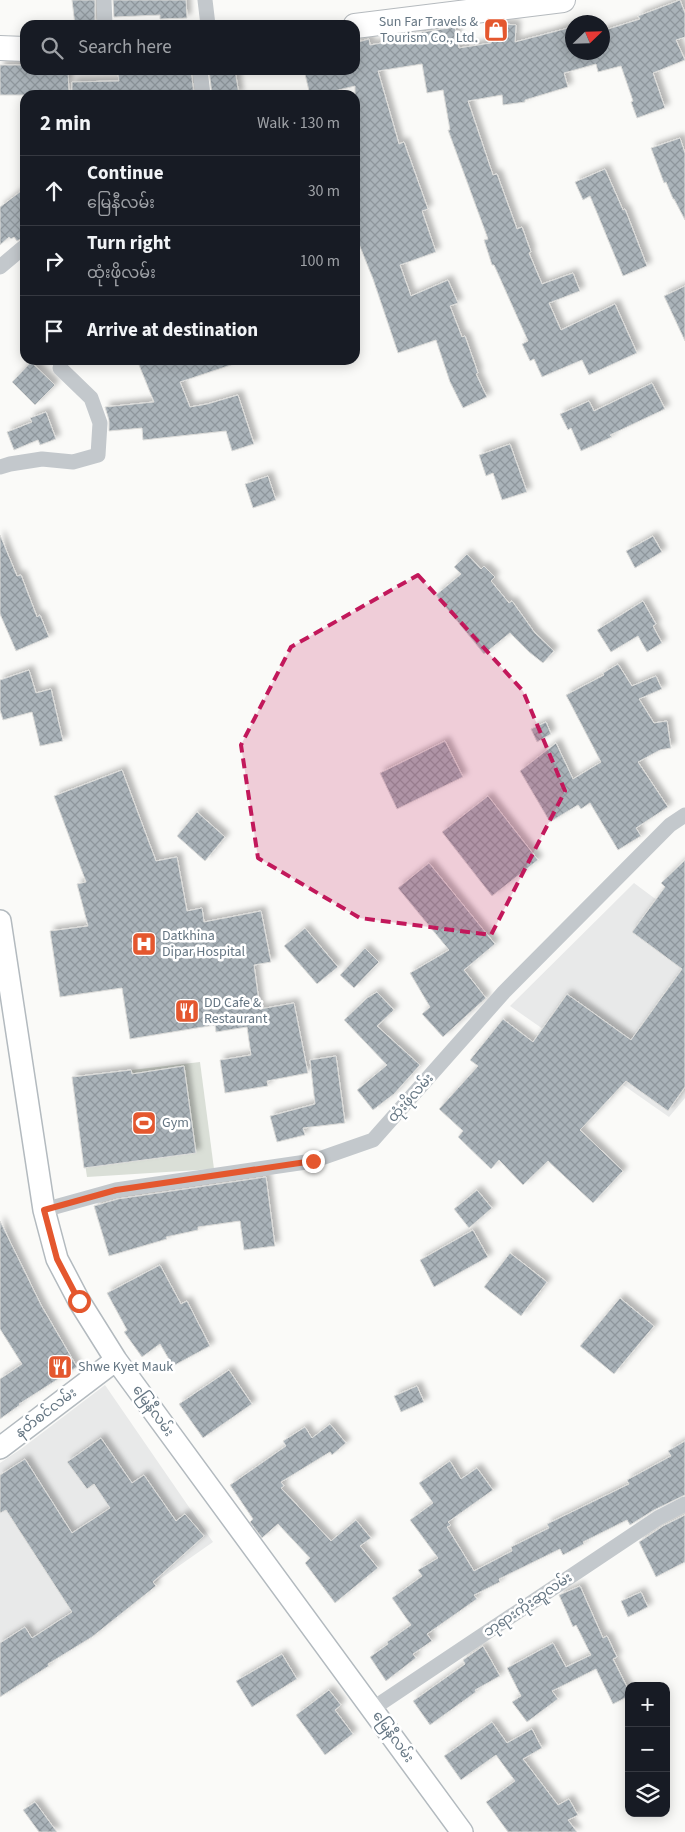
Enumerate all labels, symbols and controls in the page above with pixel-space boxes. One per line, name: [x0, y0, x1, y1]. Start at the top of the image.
place label: Sun Far Travels & Tourism Co., Ltd.: [379, 12, 478, 48]
north arrow: [565, 15, 610, 60]
shop icon: Sun Far Travels & Tourism Co., Ltd.: [483, 17, 509, 43]
search box: [20, 20, 360, 75]
icon: search: [38, 34, 66, 62]
text: Search here: [78, 34, 172, 61]
text: 2 min: [40, 108, 91, 138]
text: Walk · 130 m: [257, 112, 340, 134]
text: Continue: [87, 160, 164, 187]
icon: ahead: [40, 177, 68, 205]
text: 30 m: [308, 180, 340, 202]
text: မြေနီလမ်း: [87, 192, 155, 214]
text: Turn right: [87, 230, 171, 257]
icon: right: [40, 247, 68, 275]
text: 100 m: [300, 250, 340, 272]
text: ထုံးဖိုလမ်း: [87, 262, 156, 284]
icon: arrive: [40, 317, 68, 345]
text: Arrive at destination: [87, 317, 258, 344]
place label: Datkhina Dipar Hospital: [162, 926, 246, 962]
hospital icon: Datkhina Dipar Hospital: [131, 931, 157, 957]
place label: DD Cafe & Restaurant: [204, 993, 268, 1029]
restaurant icon: DD Cafe & Restaurant: [174, 998, 200, 1024]
street label: ထုံးဖိုလမ်း: [383, 1068, 439, 1128]
sports icon: Gym: [131, 1110, 157, 1136]
place label: Gym: [162, 1113, 189, 1133]
route end: [302, 1150, 325, 1173]
route start: [68, 1290, 91, 1313]
restaurant icon: Shwe Kyet Mauk: [47, 1354, 73, 1380]
place label: Shwe Kyet Mauk: [78, 1357, 173, 1377]
street label: မြေနီလမ်း: [127, 1381, 179, 1441]
street label: နတ်စင်လမ်း: [10, 1382, 82, 1444]
street label: ဘုရားကိုးဆူလမ်း: [479, 1567, 577, 1643]
map controls: [625, 1682, 670, 1817]
button: +: [625, 1682, 670, 1727]
street label: မြေနီလမ်း: [367, 1707, 419, 1767]
button: −: [625, 1727, 670, 1772]
button: layers: [625, 1772, 670, 1817]

